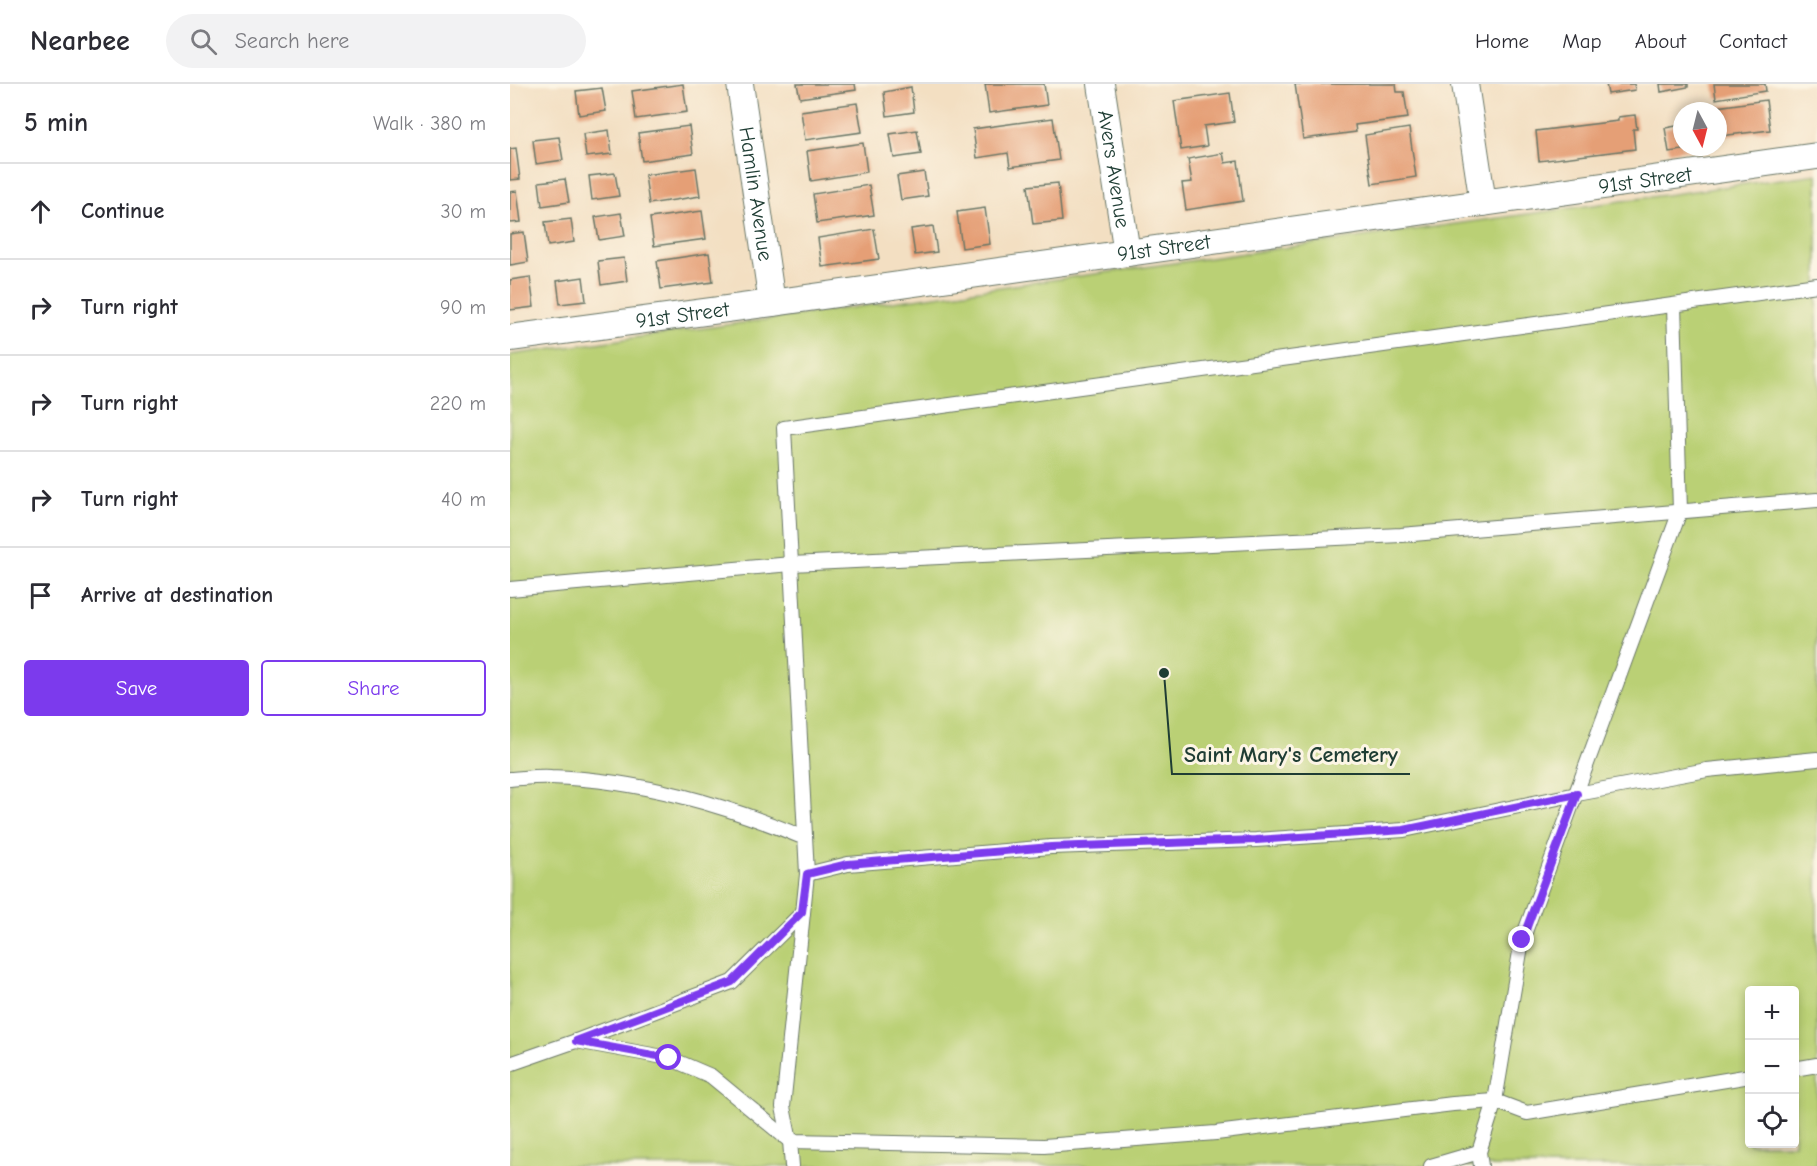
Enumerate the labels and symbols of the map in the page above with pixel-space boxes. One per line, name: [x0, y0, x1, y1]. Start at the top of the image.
north arrow: [1673, 102, 1727, 156]
street label: Avers Avenue: [1093, 108, 1135, 230]
street label: Hamlin Avenue: [734, 125, 778, 263]
street label: 91st Street: [1597, 162, 1694, 199]
street label: 91st Street: [1116, 229, 1213, 266]
street label: 91st Street: [634, 297, 732, 333]
callout: Saint Mary's Cemetery: [1172, 734, 1410, 774]
text: Saint Mary's Cemetery: [1184, 742, 1399, 768]
route end: [1508, 926, 1534, 952]
route start: [655, 1044, 681, 1070]

